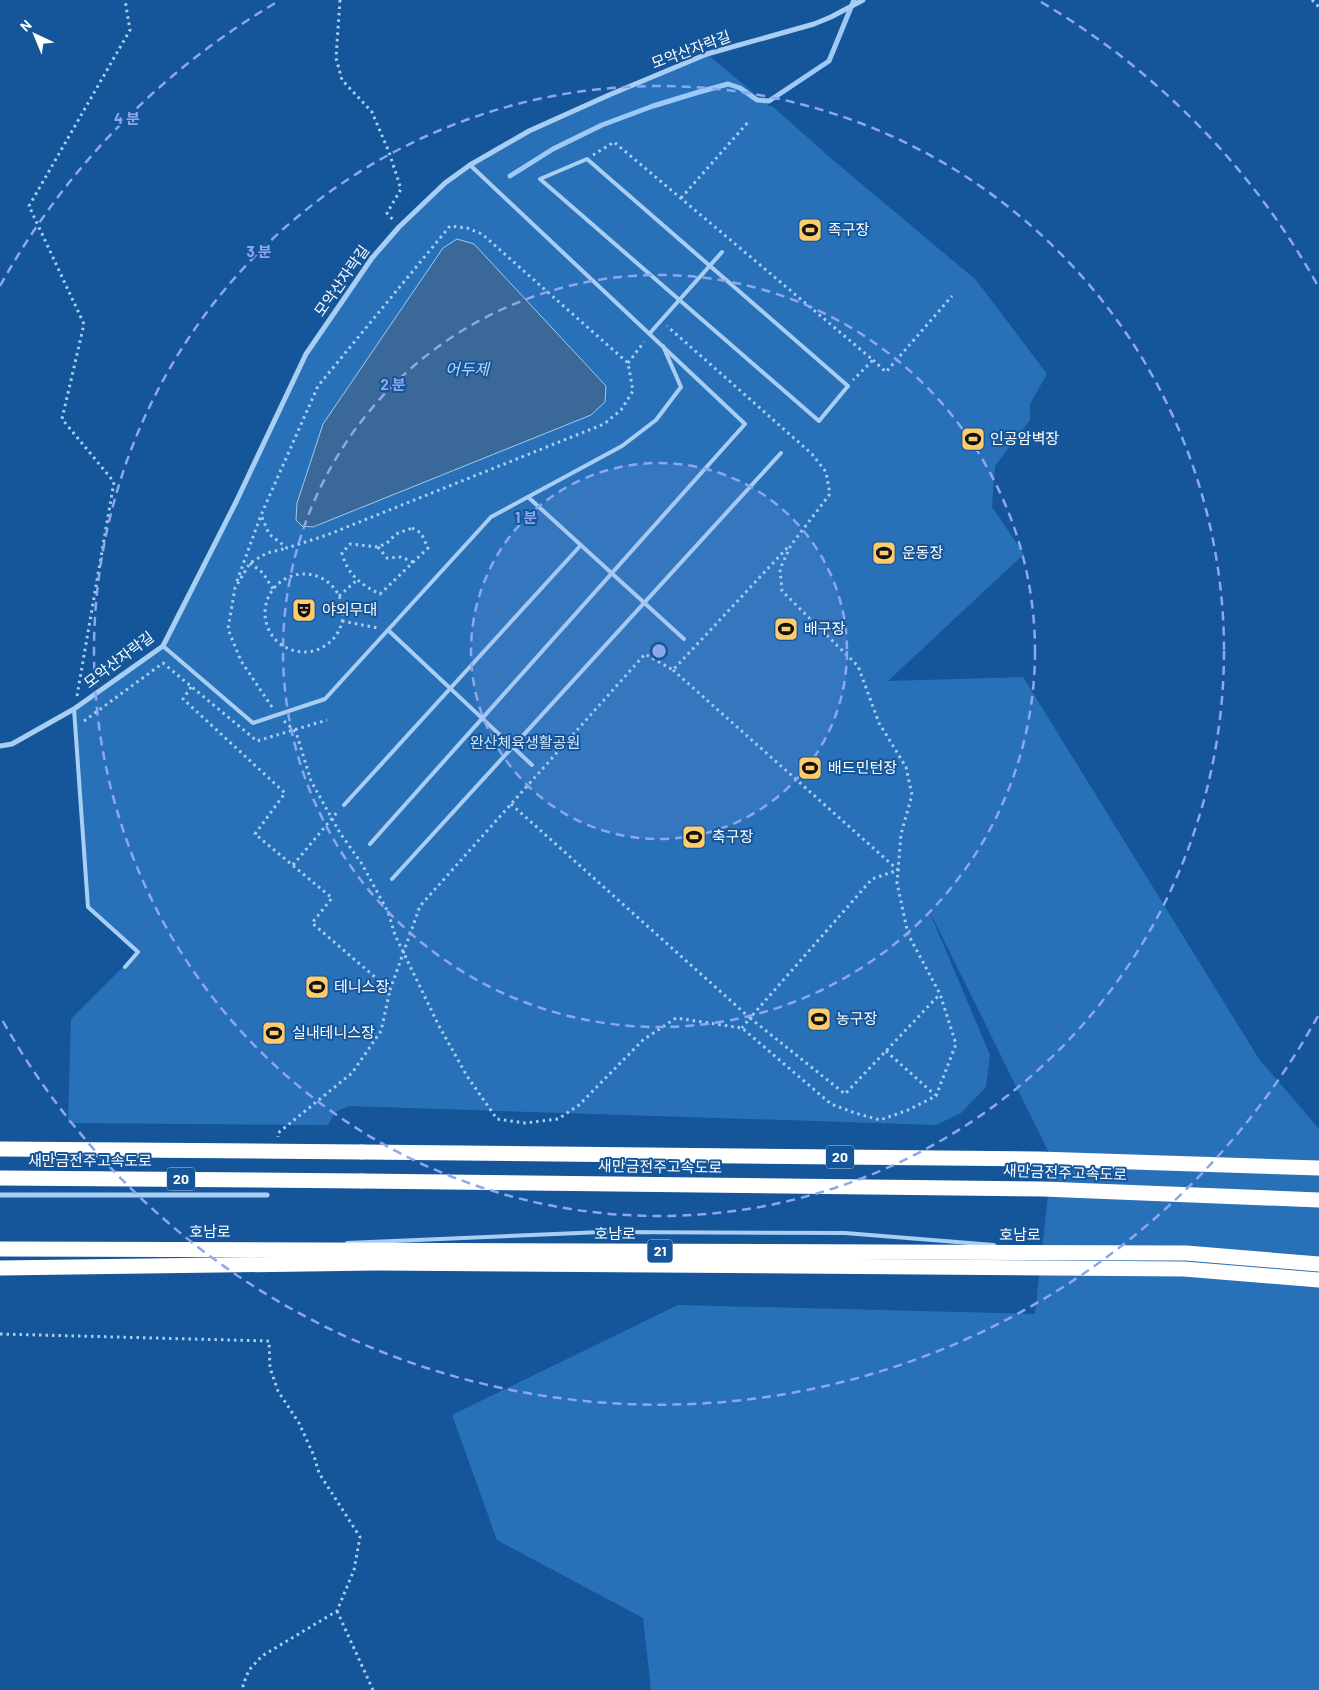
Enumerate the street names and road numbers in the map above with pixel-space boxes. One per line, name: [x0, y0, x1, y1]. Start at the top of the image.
street label: 모악산자락길: [649, 26, 733, 72]
street label: 모악산자락길: [310, 241, 372, 320]
street label: 모악산자락길: [80, 627, 157, 691]
road number: 20: [826, 1146, 854, 1168]
street label: 새만금전주고속도로: [28, 1151, 152, 1169]
street label: 새만금전주고속도로: [598, 1156, 722, 1176]
street label: 새만금전주고속도로: [1003, 1161, 1127, 1183]
road number: 20: [167, 1168, 195, 1190]
street label: 호남로: [189, 1222, 231, 1240]
street label: 호남로: [594, 1224, 636, 1242]
street label: 호남로: [999, 1225, 1041, 1243]
road number: 21: [648, 1240, 672, 1262]

